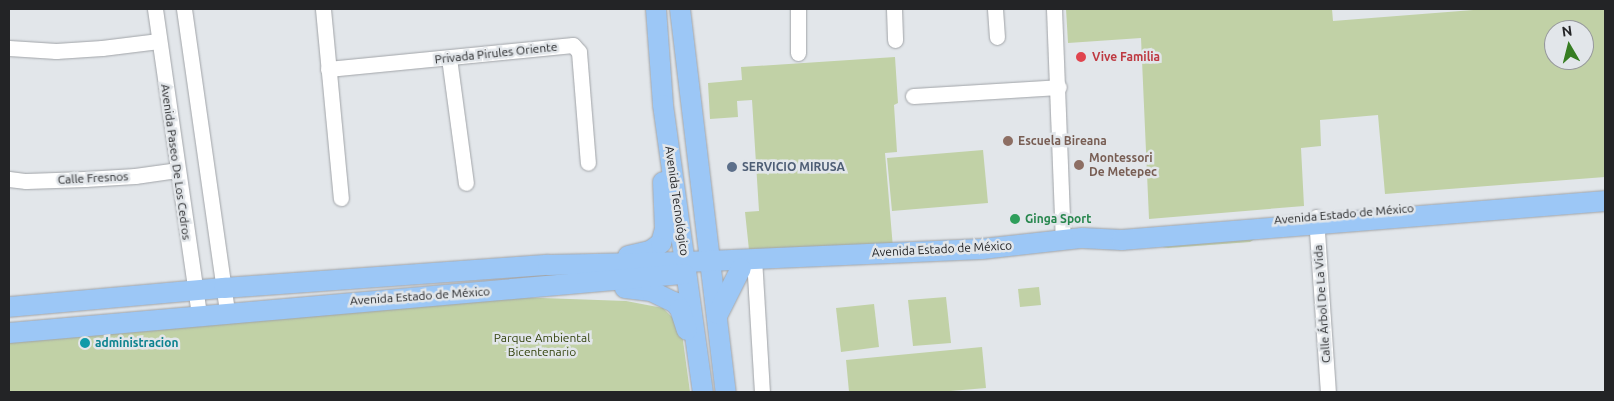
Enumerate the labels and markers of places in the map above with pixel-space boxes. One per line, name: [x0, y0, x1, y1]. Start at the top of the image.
marker: Vive Familia: [1074, 50, 1088, 64]
place label: Vive Familia: [1092, 50, 1160, 64]
place label: Escuela Bireana: [1018, 134, 1107, 148]
marker: Escuela Bireana: [1002, 135, 1014, 147]
place label: Montessori De Metepec: [1089, 151, 1157, 179]
marker: Montessori De Metepec: [1073, 159, 1085, 171]
place label: SERVICIO MIRUSA: [742, 160, 845, 174]
marker: SERVICIO MIRUSA: [726, 161, 738, 173]
place label: Ginga Sport: [1025, 212, 1091, 226]
marker: Ginga Sport: [1009, 213, 1021, 225]
place label: administracion: [95, 336, 178, 350]
marker: administracion: [79, 337, 91, 349]

